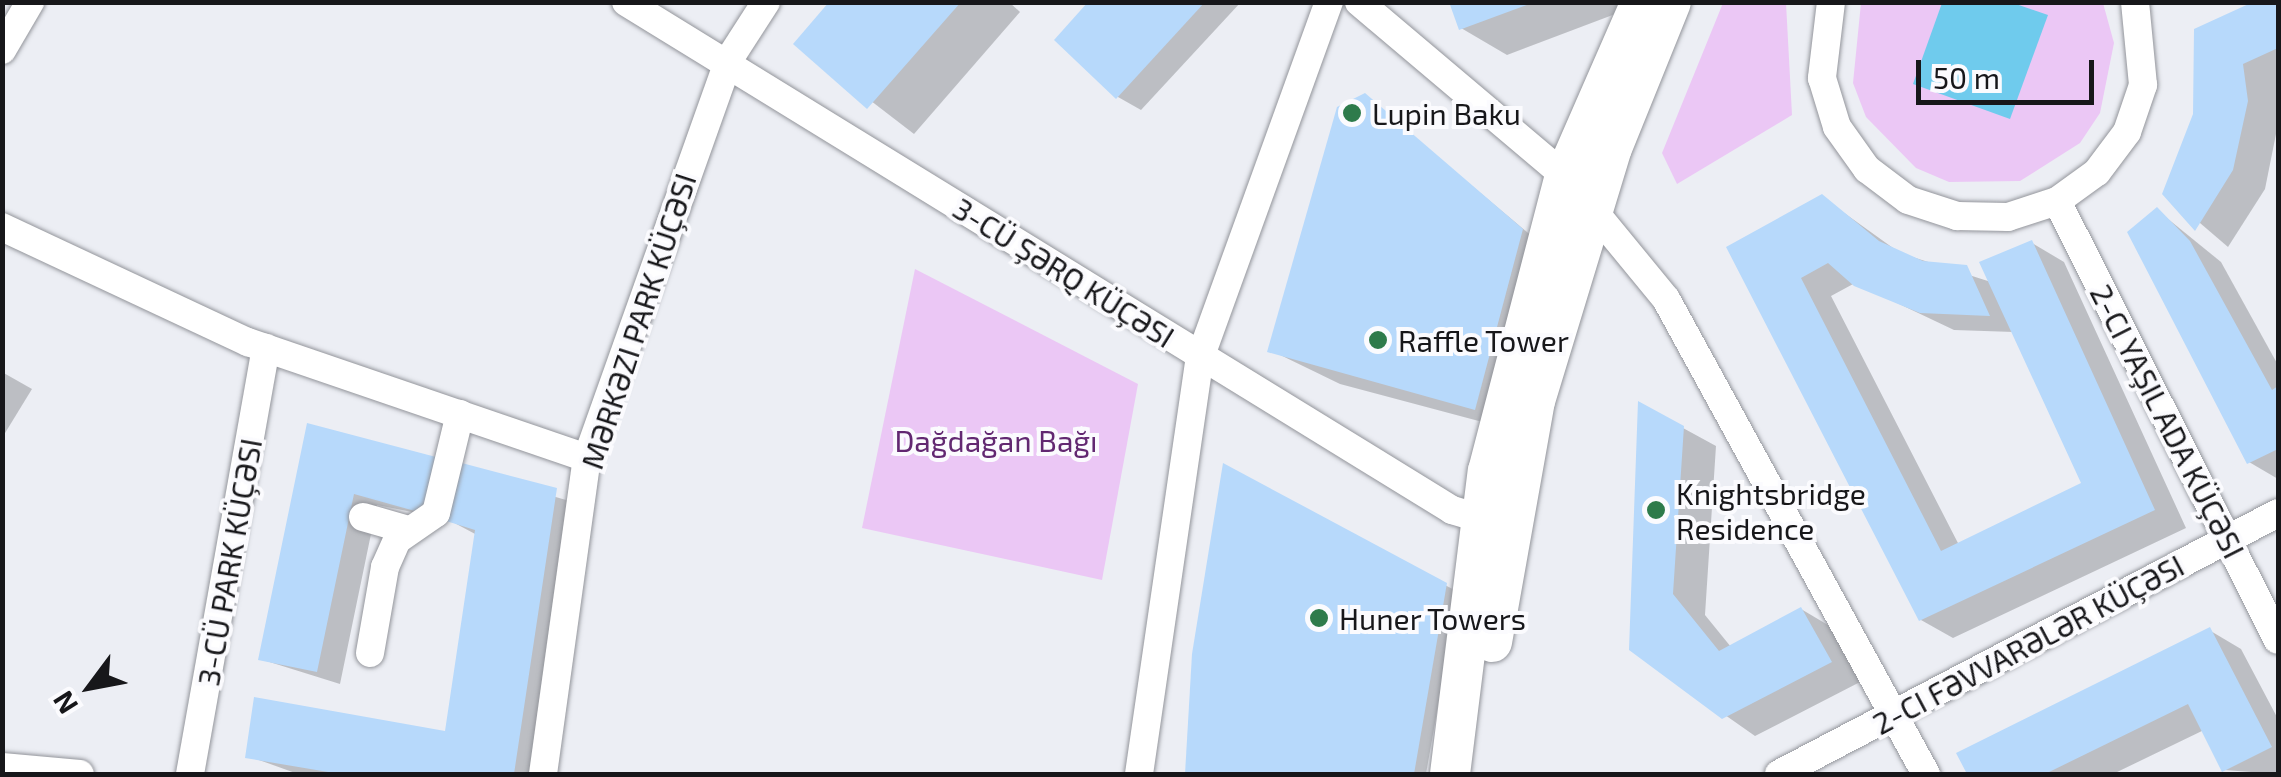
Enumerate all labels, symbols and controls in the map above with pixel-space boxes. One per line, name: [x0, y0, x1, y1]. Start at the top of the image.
scale bar: [1921, 40, 2098, 102]
text: 50 m: [1933, 59, 2000, 95]
place label: Lupin Baku: [1372, 95, 1521, 131]
marker: Lupin Baku: [1341, 102, 1363, 124]
street label: MƏRKƏZI PARK KÜÇƏSI: [573, 169, 703, 473]
street label: 3-CÜ ŞƏRQ KÜÇƏSI: [947, 190, 1181, 354]
street label: 2-CI YAŞIL ADA KÜÇƏSI: [2083, 277, 2253, 565]
place label: Raffle Tower: [1398, 322, 1570, 358]
marker: Raffle Tower: [1367, 329, 1389, 351]
park label: Dağdağan Bağı: [894, 422, 1098, 458]
street label: 3-CÜ PARK KÜÇƏSI: [190, 435, 268, 689]
place label: Knightsbridge Residence: [1676, 475, 1866, 546]
marker: Knightsbridge Residence: [1645, 499, 1667, 521]
street label: 2-CI FƏVVARƏLƏR KÜÇƏSI: [1866, 547, 2190, 741]
place label: Huner Towers: [1339, 600, 1527, 636]
marker: Huner Towers: [1308, 607, 1330, 629]
north arrow: [40, 637, 140, 737]
text: N: [45, 685, 84, 720]

